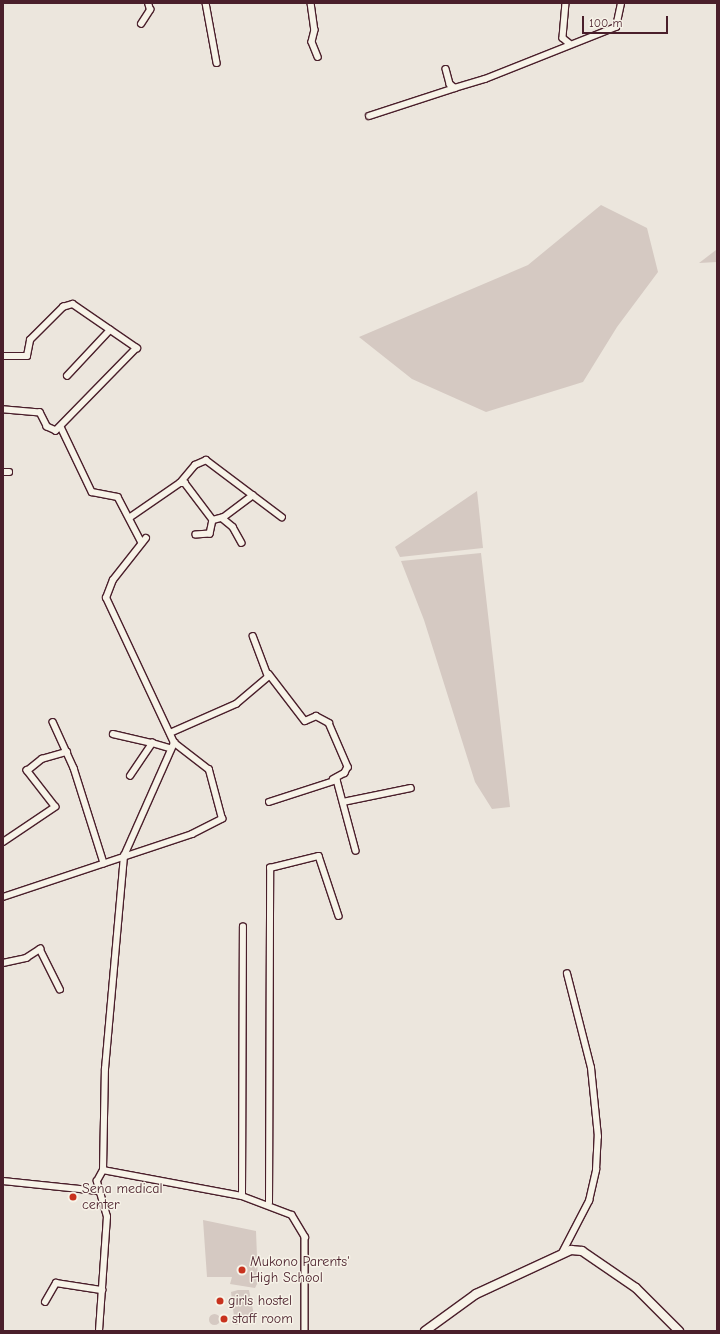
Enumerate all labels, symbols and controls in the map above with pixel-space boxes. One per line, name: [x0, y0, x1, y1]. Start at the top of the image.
scale bar: [584, 8, 670, 34]
text: 100 m: [589, 16, 622, 30]
place label: Sena medical center: [82, 1181, 163, 1214]
marker: Sena medical center: [67, 1191, 79, 1203]
place label: Mukono Parents' High School: [250, 1254, 350, 1286]
marker: Mukono Parents' High School: [237, 1265, 247, 1275]
place label: girls hostel: [228, 1293, 292, 1309]
marker: girls hostel: [215, 1296, 225, 1306]
place label: staff room: [232, 1311, 293, 1327]
marker: staff room: [219, 1314, 229, 1324]

